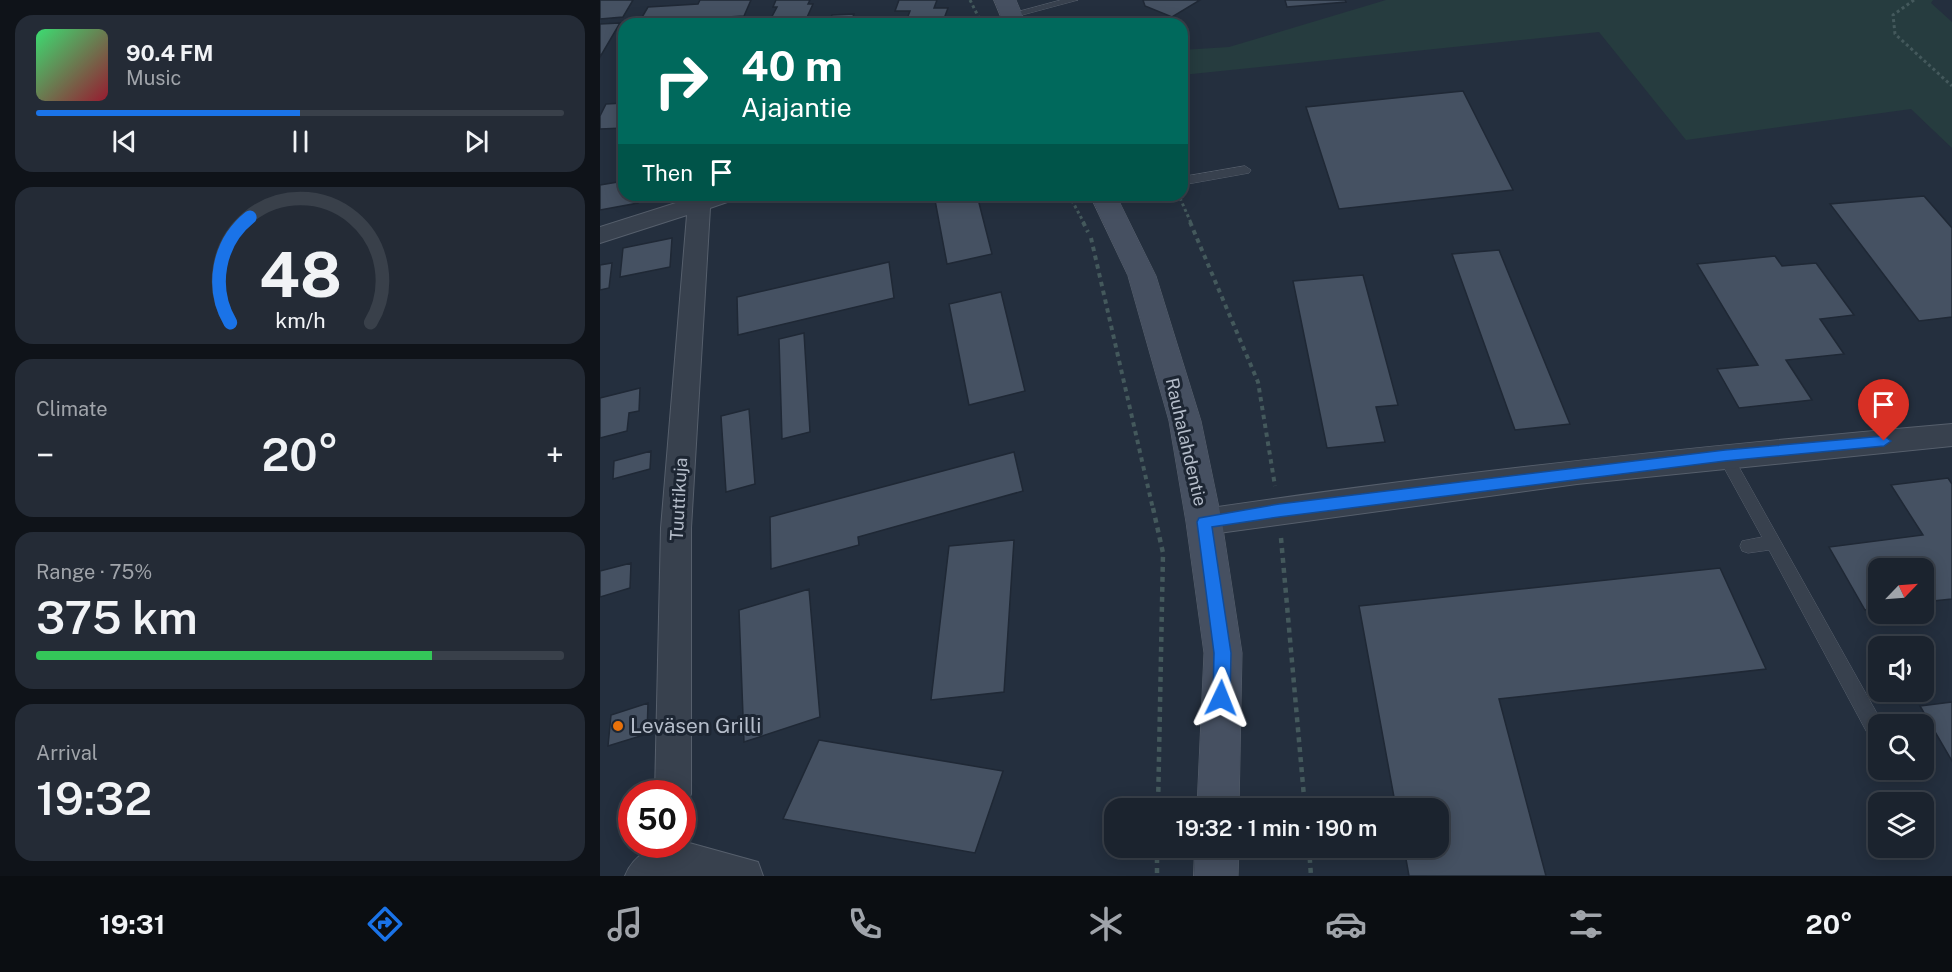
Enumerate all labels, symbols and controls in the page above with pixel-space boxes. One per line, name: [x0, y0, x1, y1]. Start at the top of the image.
text: 90.4 FM: [126, 40, 214, 66]
text: 40 m: [741, 41, 843, 90]
icon: right: [642, 42, 720, 120]
text: Music: [126, 66, 181, 90]
text: Ajajantie: [741, 91, 852, 123]
icon: previous: [108, 125, 141, 158]
icon: pause: [284, 125, 317, 158]
icon: next: [460, 125, 493, 158]
icon: arrive: [705, 156, 738, 189]
text: Then: [642, 160, 693, 186]
text: 48: [259, 238, 341, 311]
text: km/h: [275, 308, 325, 333]
street label: Rauhalahdentie: [1162, 376, 1211, 508]
pin: [1858, 379, 1909, 441]
icon: arrive: [1867, 388, 1900, 421]
text: Climate: [36, 397, 108, 421]
text: 20°: [261, 428, 339, 481]
text: −: [36, 436, 54, 474]
text: +: [546, 436, 564, 474]
street label: Tuuttikuja: [666, 457, 691, 541]
north arrow: [1868, 558, 1934, 624]
map controls: [1868, 558, 1934, 858]
text: Range · 75%: [36, 560, 152, 584]
text: 375 km: [36, 591, 198, 644]
button: sound: [1868, 636, 1934, 702]
position arrow: [1189, 666, 1253, 730]
place label: Leväsen Grilli: [630, 713, 761, 738]
button: search: [1868, 714, 1934, 780]
marker: Leväsen Grilli: [611, 719, 625, 733]
text: Arrival: [36, 741, 98, 765]
text: 19:32: [36, 772, 152, 825]
speed limit sign: 50: [618, 780, 696, 858]
button: layers: [1868, 792, 1934, 858]
text: 19:32 · 1 min · 190 m: [1176, 815, 1377, 841]
icon: directions: [364, 903, 406, 945]
icon: music: [604, 903, 646, 945]
icon: phone: [844, 903, 886, 945]
icon: climate: [1085, 903, 1127, 945]
icon: car: [1325, 903, 1367, 945]
icon: filters: [1565, 903, 1607, 945]
text: 19:31: [99, 908, 165, 940]
text: 20°: [1805, 908, 1853, 940]

